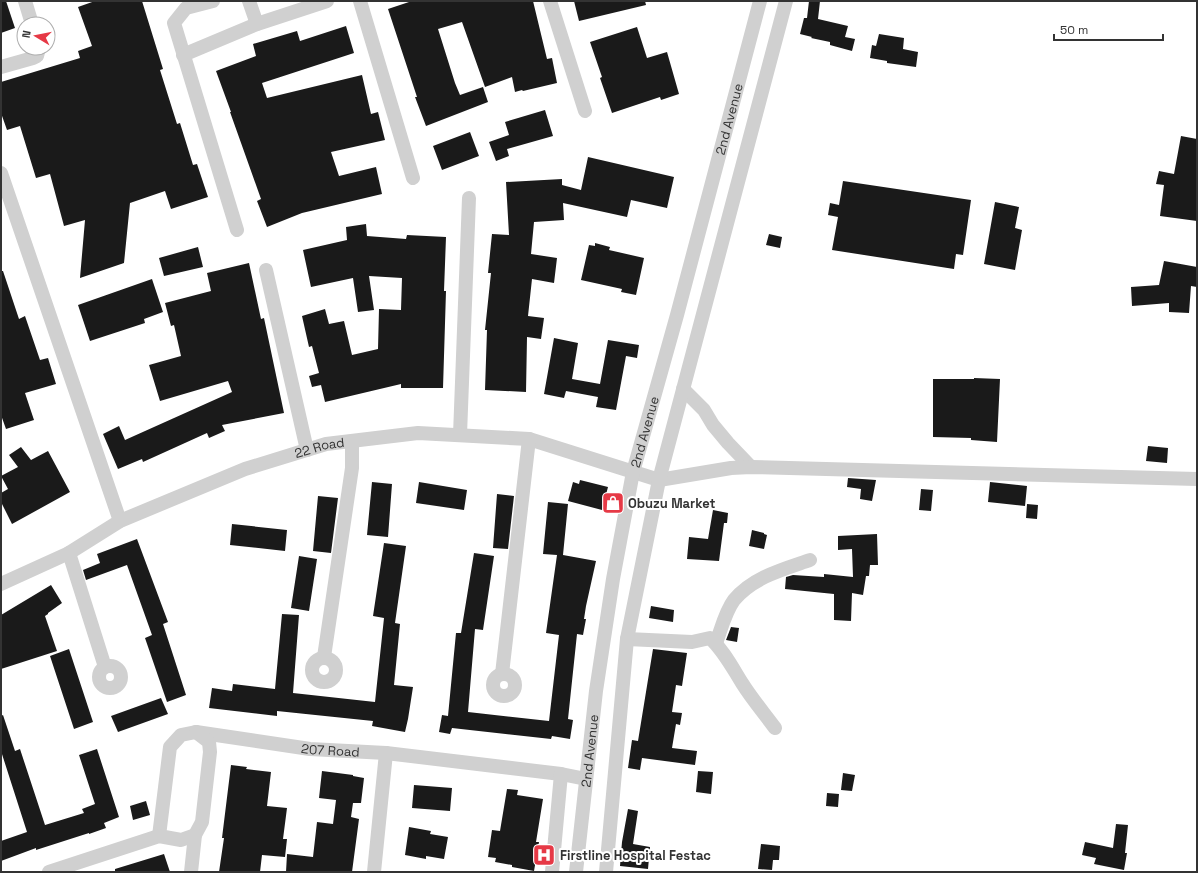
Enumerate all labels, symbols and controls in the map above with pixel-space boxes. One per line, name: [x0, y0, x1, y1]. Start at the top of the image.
north arrow: [16, 16, 56, 56]
scale bar: [1054, 16, 1163, 42]
text: 50 m: [1060, 22, 1088, 38]
text: N: [19, 29, 34, 39]
street label: 2nd Avenue: [712, 82, 747, 157]
street label: 2nd Avenue: [627, 394, 663, 470]
street label: 22 Road: [293, 434, 345, 462]
shop icon: Obuzu Market: [600, 490, 626, 516]
place label: Obuzu Market: [628, 495, 715, 512]
street label: 2nd Avenue: [577, 713, 602, 788]
street label: 207 Road: [300, 740, 360, 761]
hospital icon: Firstline Hospital Festac: [531, 842, 557, 868]
place label: Firstline Hospital Festac: [560, 847, 711, 864]

